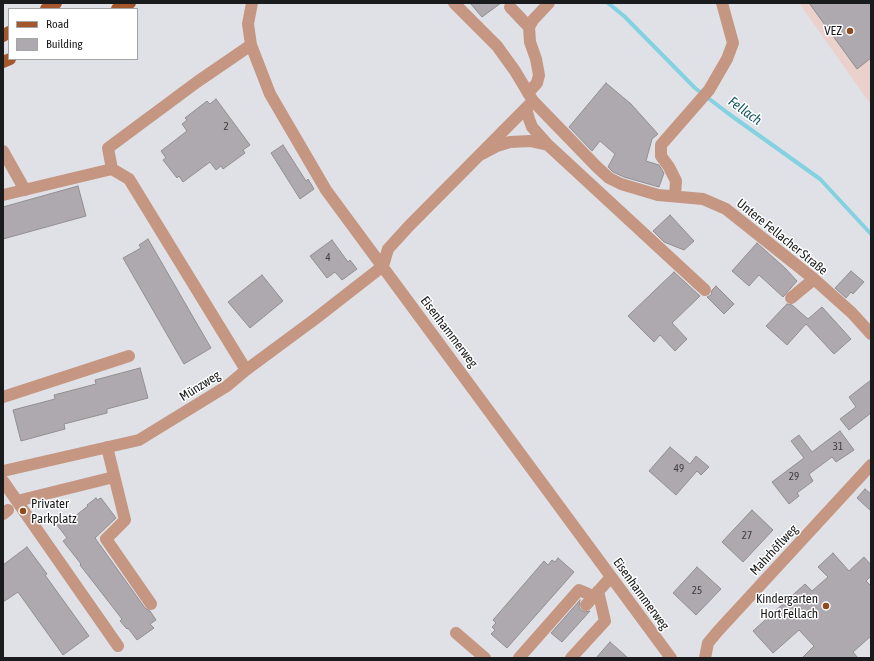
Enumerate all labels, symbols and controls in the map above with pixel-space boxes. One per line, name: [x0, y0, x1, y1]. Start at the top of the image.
legend: [8, 8, 138, 60]
text: Road: [46, 17, 69, 31]
place label: VEZ: [824, 23, 842, 39]
marker: VEZ: [845, 26, 855, 36]
text: Building: [46, 37, 83, 51]
water label: Fellach: [725, 93, 765, 129]
house number: 2: [223, 120, 229, 134]
street label: Untere Fellacher Straße: [733, 196, 831, 278]
house number: 4: [325, 251, 331, 265]
street label: Eisenhammerweg: [417, 293, 481, 371]
street label: Münzweg: [177, 367, 223, 405]
house number: 31: [833, 440, 843, 454]
house number: 49: [674, 462, 684, 476]
house number: 29: [789, 470, 799, 484]
place label: Privater Parkplatz: [31, 496, 77, 527]
marker: Privater Parkplatz: [18, 506, 28, 516]
street label: Mahrhöflweg: [747, 522, 801, 578]
house number: 27: [742, 529, 752, 543]
street label: Eisenhammerweg: [610, 555, 672, 633]
house number: 25: [692, 584, 702, 598]
place label: Kindergarten Hort Fellach: [756, 591, 818, 622]
marker: Kindergarten Hort Fellach: [821, 601, 831, 611]

